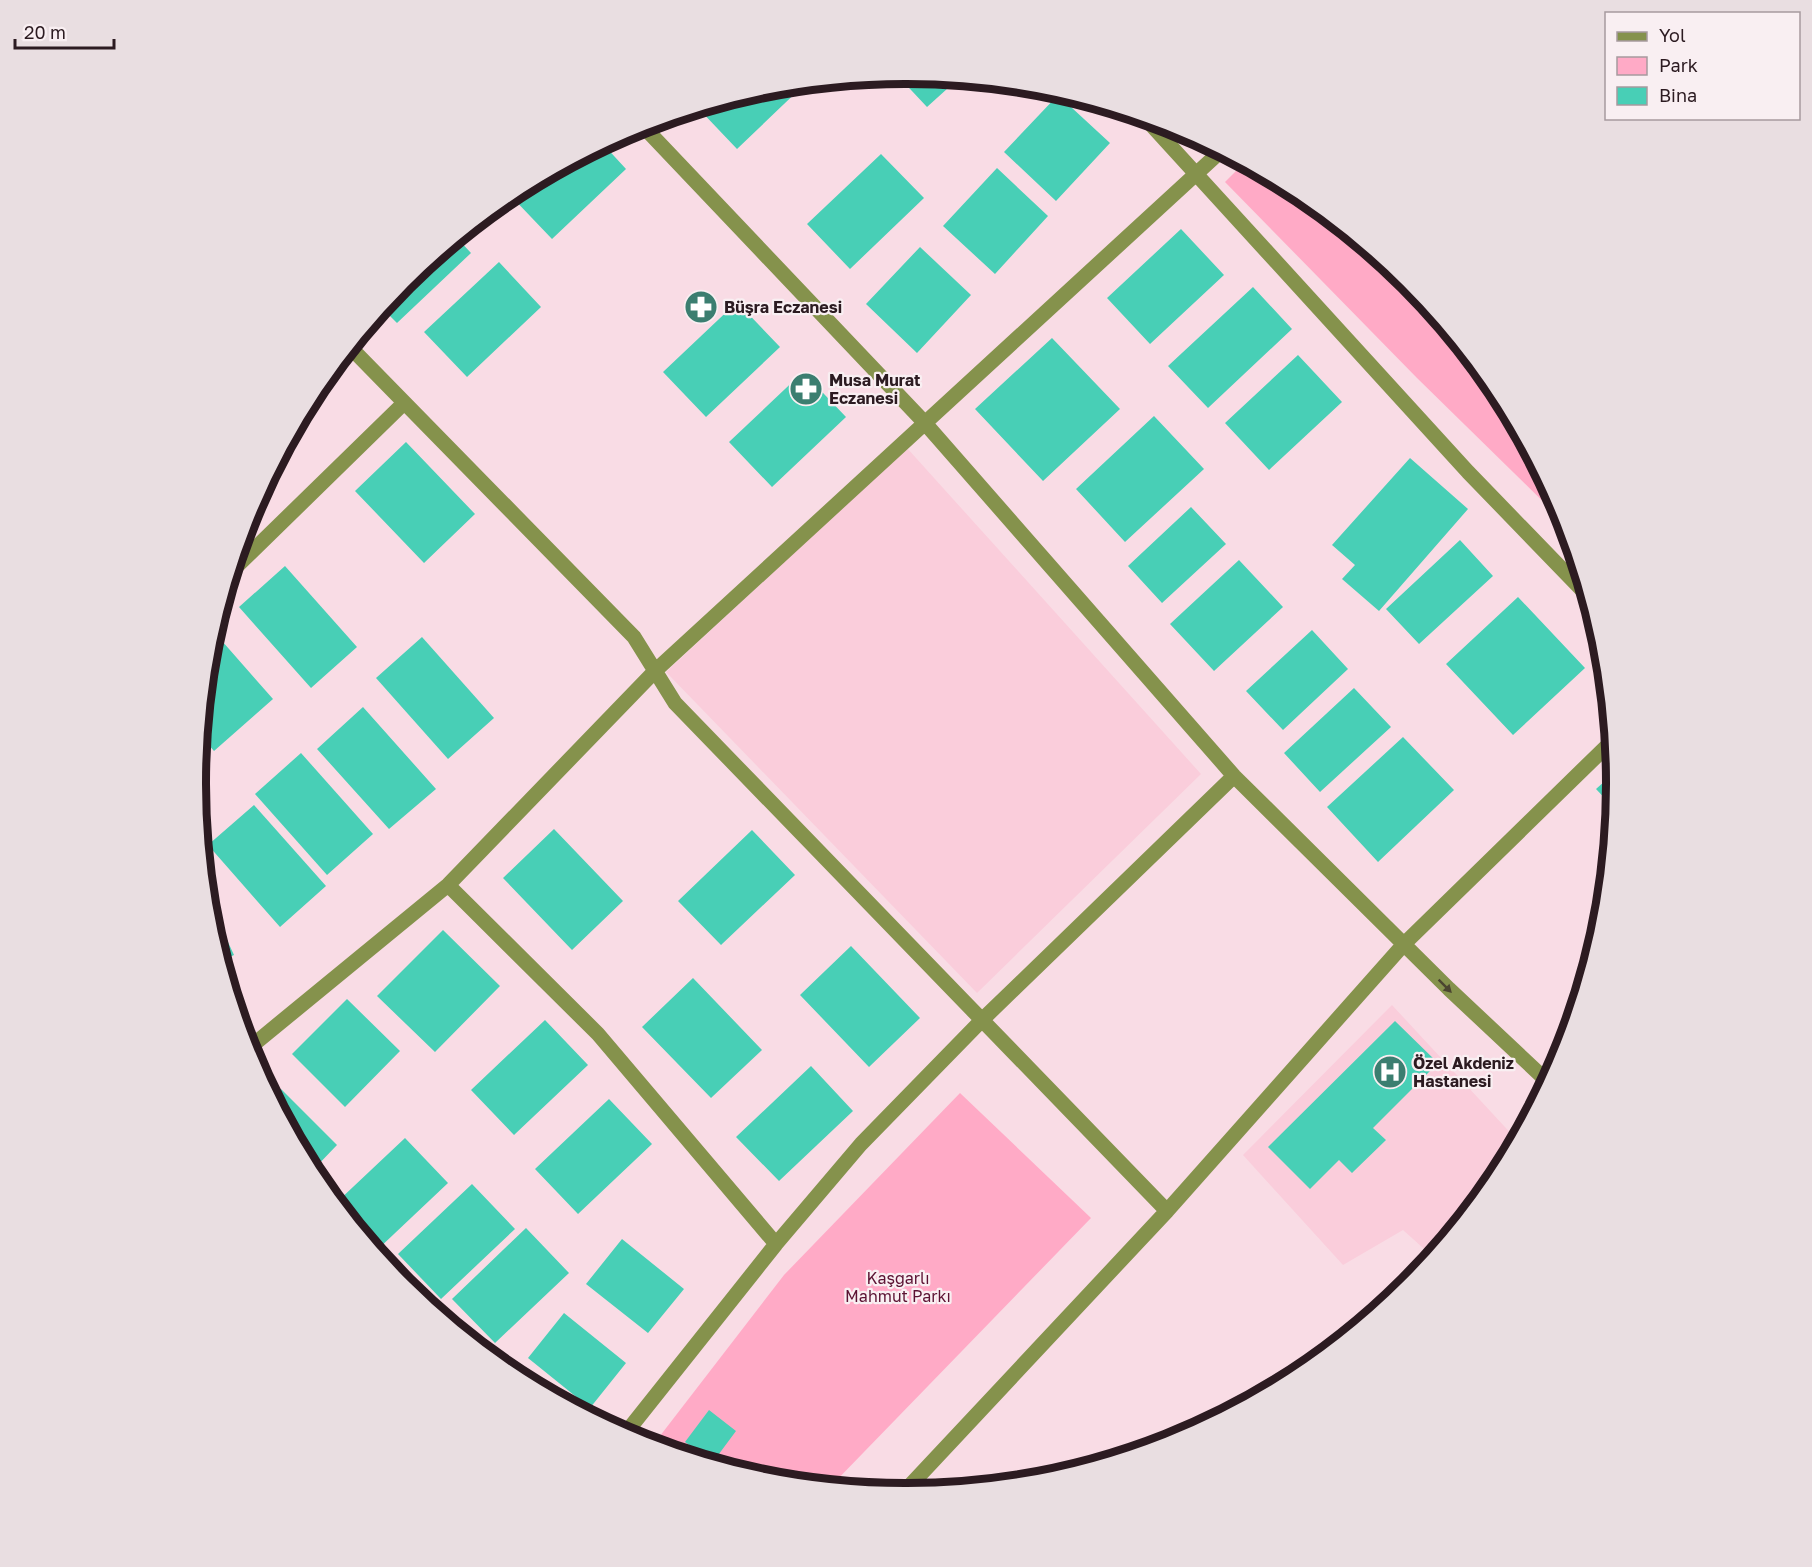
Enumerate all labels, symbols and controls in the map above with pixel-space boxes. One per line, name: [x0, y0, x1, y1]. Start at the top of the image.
scale bar: [15, 12, 114, 50]
legend: [1605, 12, 1800, 120]
text: 20 m: [24, 21, 66, 43]
text: Yol: [1659, 24, 1686, 46]
text: Park: [1659, 54, 1698, 76]
text: Bina: [1659, 84, 1697, 106]
pharmacy icon: Büşra Eczanesi: [683, 289, 719, 325]
place label: Büşra Eczanesi: [724, 297, 842, 317]
place label: Musa Murat Eczanesi: [829, 370, 920, 408]
pharmacy icon: Musa Murat Eczanesi: [788, 371, 824, 407]
one-way arrow: [1438, 978, 1452, 992]
place label: Özel Akdeniz Hastanesi: [1413, 1053, 1514, 1091]
hospital icon: Özel Akdeniz Hastanesi: [1372, 1054, 1408, 1090]
park label: Kaşgarlı Mahmut Parkı: [845, 1268, 951, 1306]

